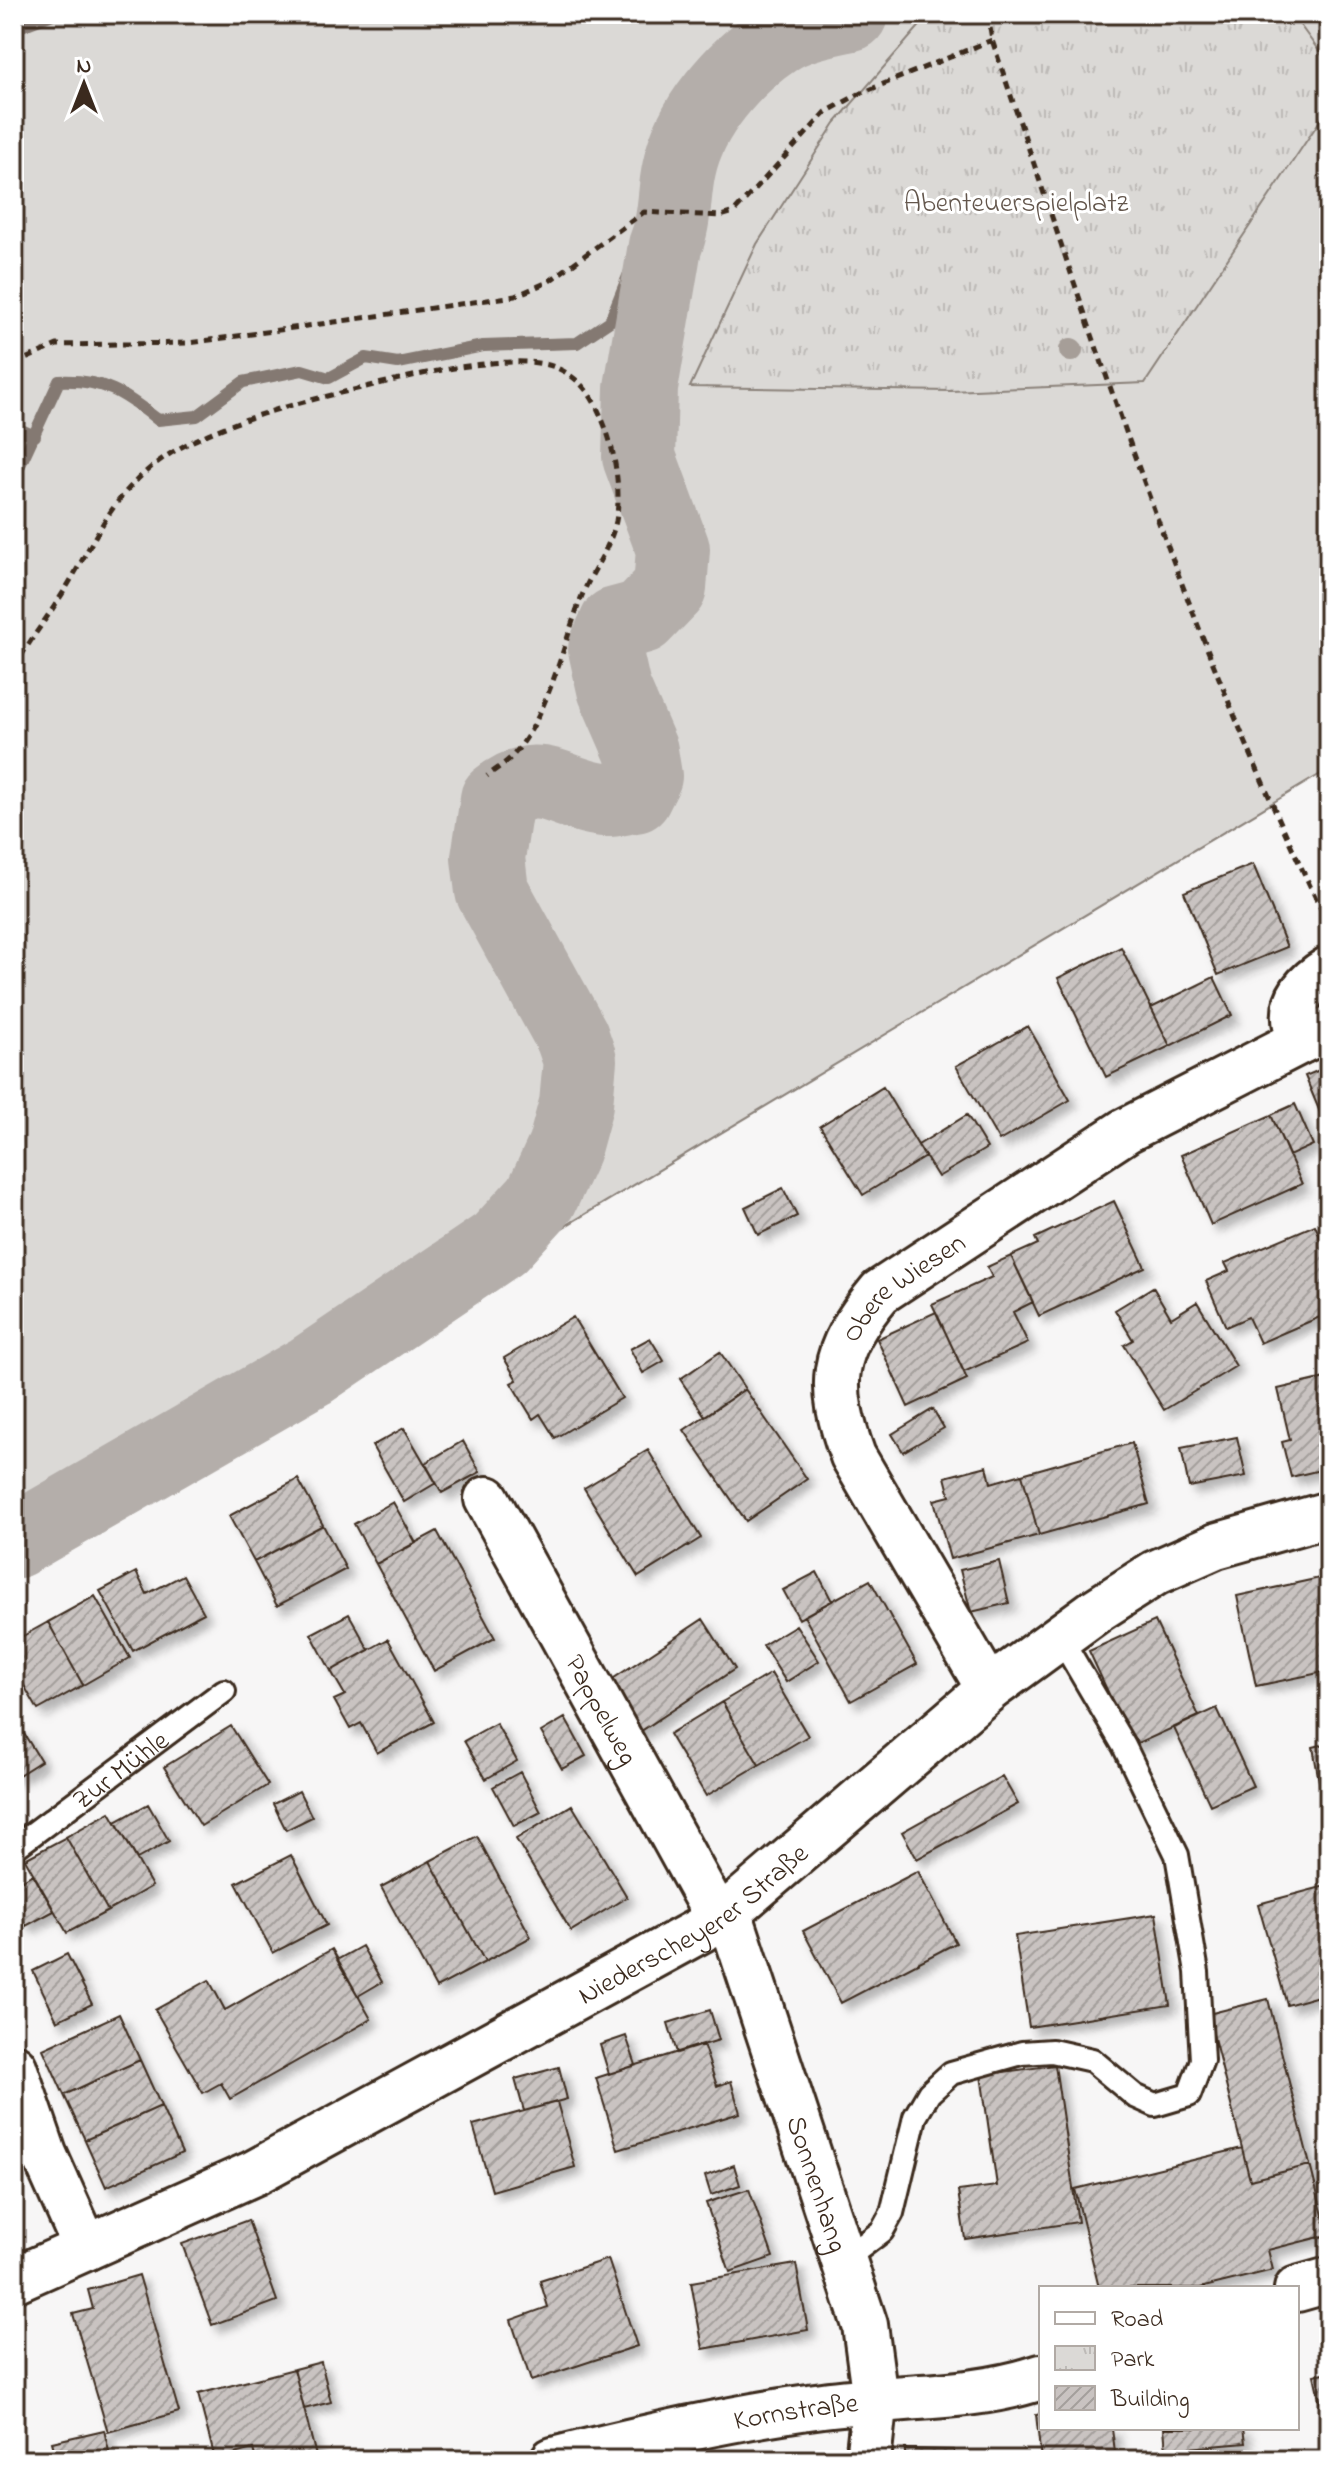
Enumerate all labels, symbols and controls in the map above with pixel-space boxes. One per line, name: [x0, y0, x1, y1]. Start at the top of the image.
north arrow: [44, 44, 124, 124]
text: N: [77, 51, 91, 83]
park label: Abenteuerspielplatz: [904, 184, 1129, 225]
street label: Obere Wiesen: [833, 1224, 975, 1351]
street label: Pappelweg: [553, 1648, 647, 1774]
street label: Zur Mühle: [65, 1722, 179, 1821]
street label: Niederscheyerer Straße: [571, 1835, 819, 2017]
street label: Sonnenhang: [774, 2111, 857, 2258]
legend: [1039, 2286, 1299, 2430]
text: Road: [1111, 2303, 1164, 2338]
text: Park: [1111, 2343, 1155, 2378]
text: Building: [1110, 2383, 1190, 2418]
street label: Kornstraße: [731, 2384, 860, 2443]

